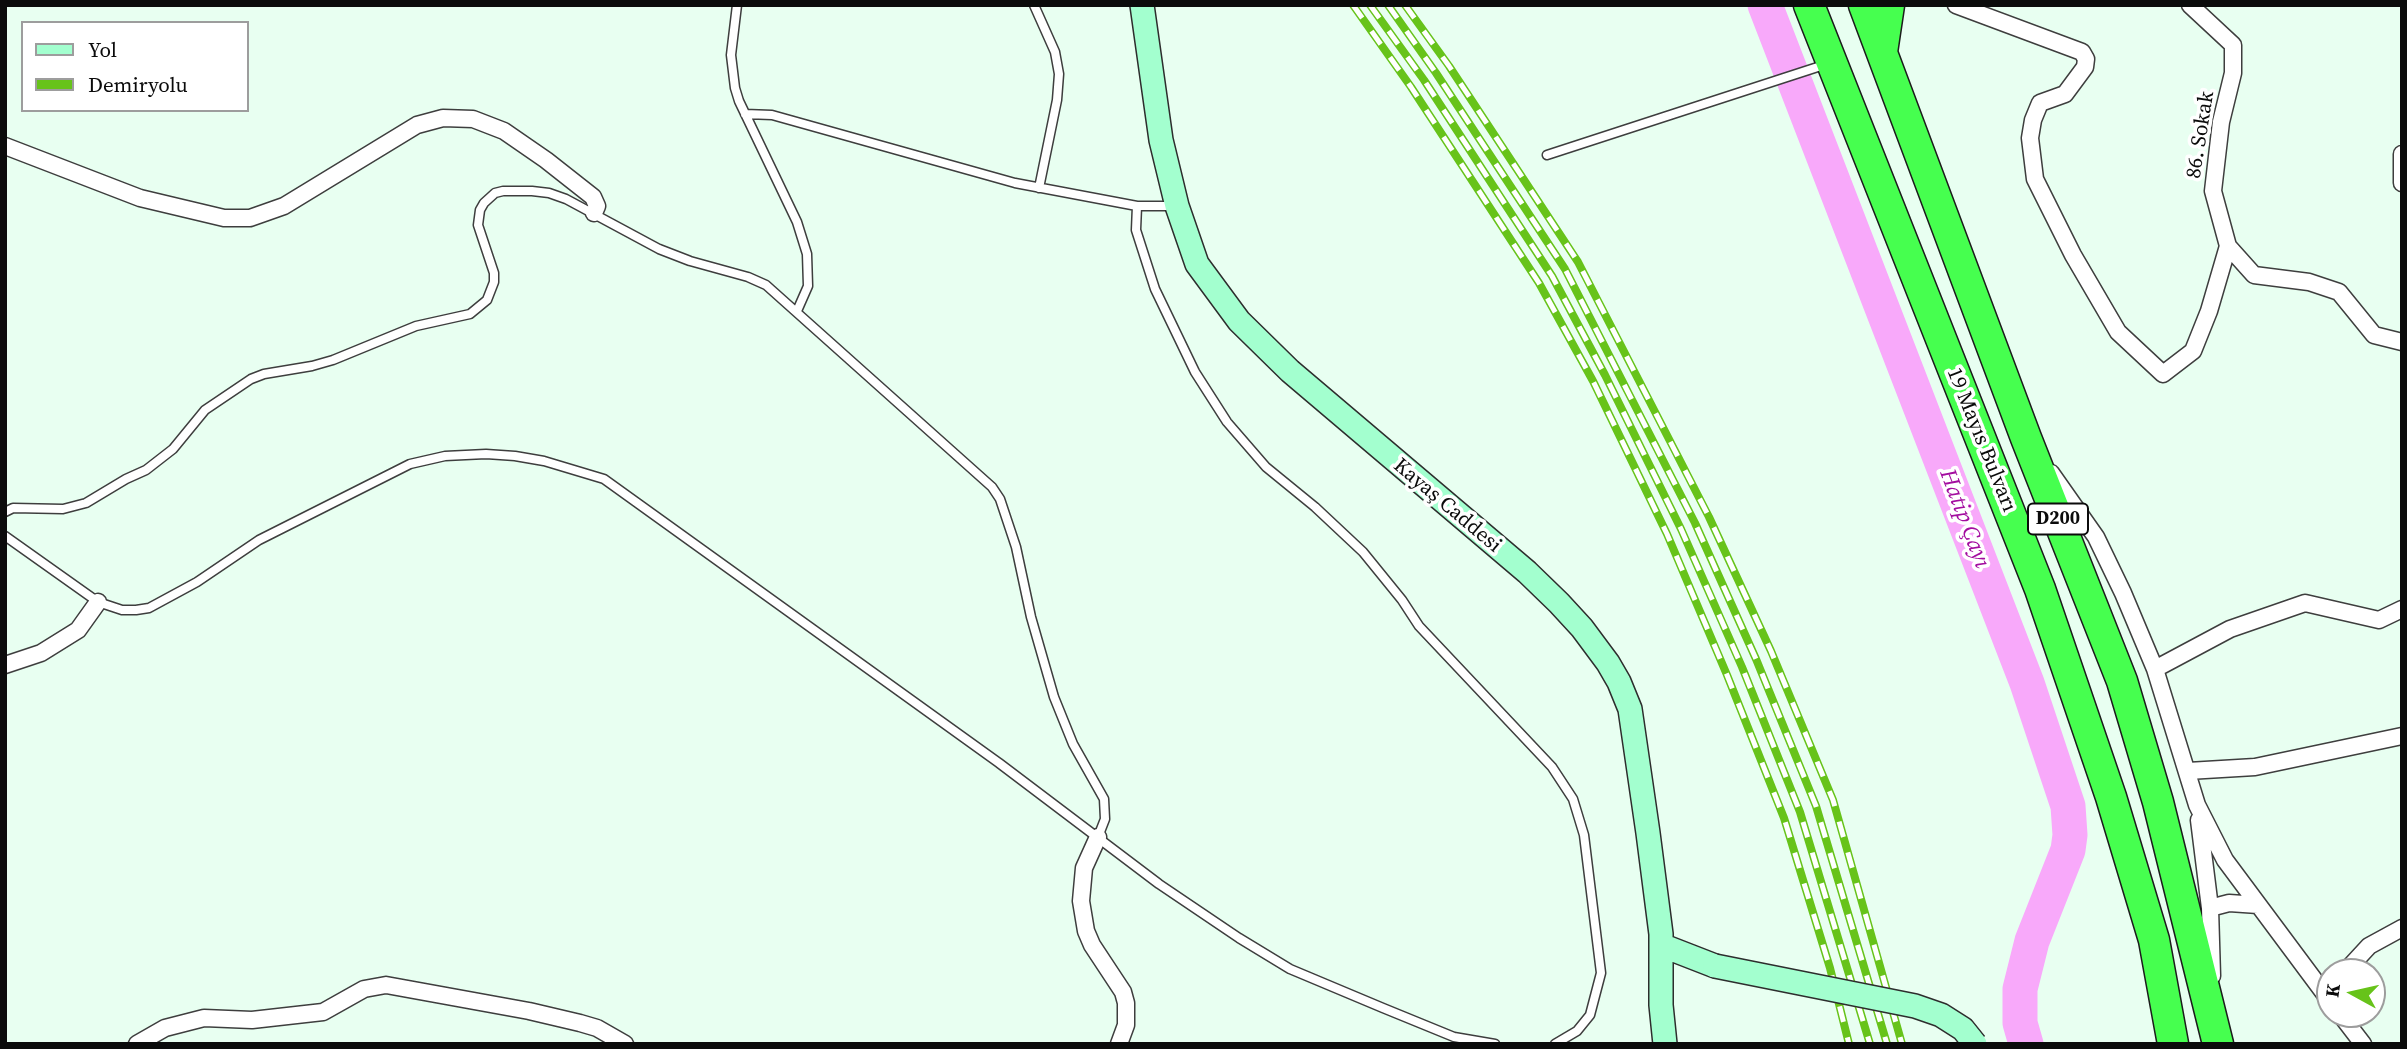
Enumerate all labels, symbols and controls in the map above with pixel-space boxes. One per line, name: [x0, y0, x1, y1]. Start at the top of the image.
legend: [21, 21, 248, 112]
text: Yol: [88, 35, 117, 64]
text: Demiryolu: [88, 70, 188, 99]
street label: 86. Sokak: [2182, 90, 2220, 180]
street label: 19 Mayıs Bulvarı: [1941, 364, 2021, 516]
street label: Kayaş Caddesi: [1388, 454, 1506, 558]
water label: Hatip Çayı: [1933, 466, 1995, 572]
road number: D200: [2028, 504, 2088, 534]
north arrow: [2316, 958, 2386, 1028]
text: K: [2318, 982, 2346, 999]

